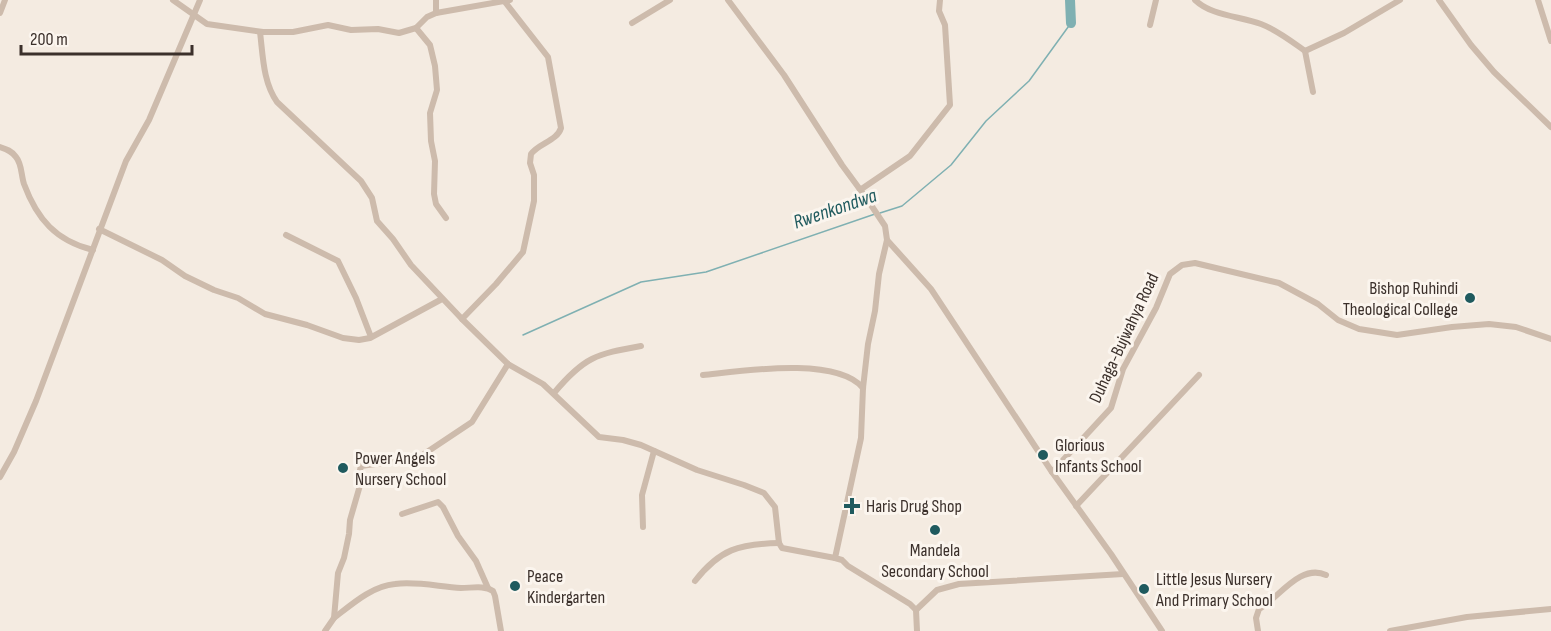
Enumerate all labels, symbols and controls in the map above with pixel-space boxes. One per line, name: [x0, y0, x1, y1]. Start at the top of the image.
scale bar: [21, 18, 192, 56]
text: 200 m: [30, 29, 68, 50]
water label: Rwenkondwa: [790, 184, 880, 234]
street label: Duhaga-Bujwahya Road: [1085, 270, 1163, 406]
place label: Bishop Ruhindi Theological College: [1343, 278, 1458, 320]
marker: Bishop Ruhindi Theological College: [1463, 291, 1477, 305]
place label: Glorious Infants School: [1055, 435, 1142, 477]
place label: Power Angels Nursery School: [355, 448, 446, 490]
marker: Glorious Infants School: [1036, 448, 1050, 462]
marker: Power Angels Nursery School: [336, 461, 350, 475]
place label: Haris Drug Shop: [866, 496, 962, 517]
marker: Haris Drug Shop: [843, 497, 861, 515]
marker: Mandela Secondary School: [928, 523, 942, 537]
place label: Mandela Secondary School: [881, 540, 989, 582]
place label: Peace Kindergarten: [527, 566, 605, 608]
place label: Little Jesus Nursery And Primary School: [1155, 569, 1273, 611]
marker: Peace Kindergarten: [508, 579, 522, 593]
marker: Little Jesus Nursery And Primary School: [1137, 582, 1151, 596]

